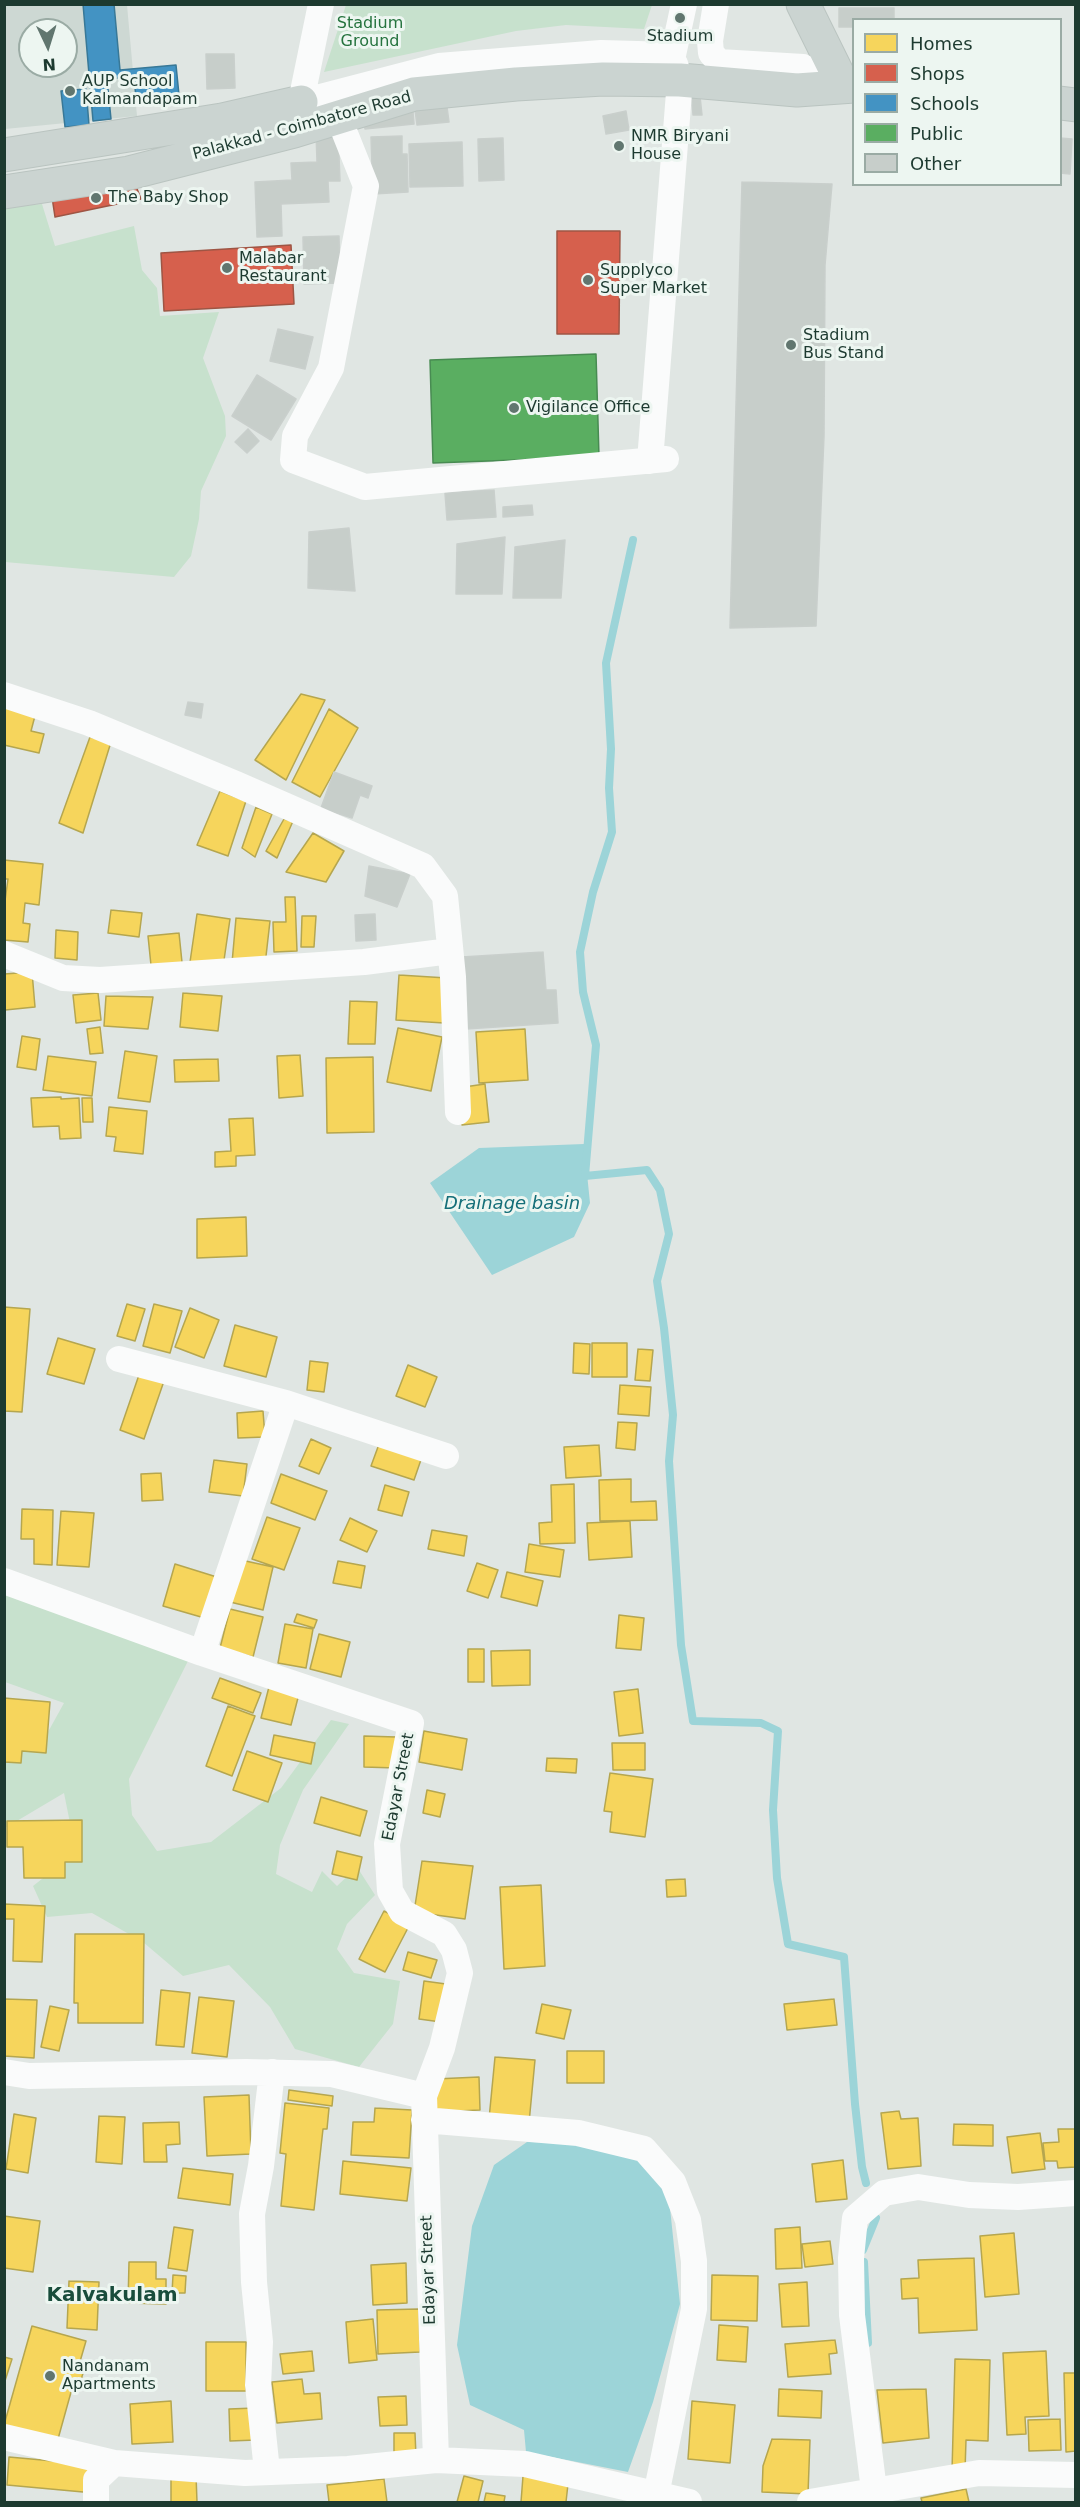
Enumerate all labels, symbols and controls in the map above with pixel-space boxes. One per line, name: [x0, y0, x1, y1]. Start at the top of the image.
marker: Stadium: [673, 11, 687, 25]
park label: Stadium Ground: [337, 14, 403, 52]
north arrow: [18, 18, 78, 78]
legend: [852, 18, 1062, 186]
place label: Stadium: [647, 27, 713, 47]
text: Homes: [910, 33, 973, 54]
text: N: [42, 55, 57, 74]
text: Shops: [910, 63, 965, 84]
place label: AUP School Kalmandapam: [82, 72, 198, 110]
marker: AUP School Kalmandapam: [63, 84, 77, 98]
street label: Palakkad - Coimbatore Road: [191, 88, 413, 164]
text: Schools: [910, 93, 979, 114]
text: Public: [910, 123, 963, 144]
place label: NMR Biryani House: [631, 127, 729, 165]
marker: NMR Biryani House: [612, 139, 626, 153]
text: Other: [910, 153, 961, 174]
place label: The Baby Shop: [108, 188, 229, 208]
marker: The Baby Shop: [89, 191, 103, 205]
place label: Malabar Restaurant: [239, 249, 327, 287]
marker: Malabar Restaurant: [220, 261, 234, 275]
place label: Supplyco Super Market: [600, 261, 707, 299]
marker: Supplyco Super Market: [581, 273, 595, 287]
place label: Stadium Bus Stand: [803, 326, 884, 364]
marker: Stadium Bus Stand: [784, 338, 798, 352]
place label: Vigilance Office: [526, 398, 650, 418]
marker: Vigilance Office: [507, 401, 521, 415]
water label: Drainage basin: [444, 1193, 580, 1215]
street label: Edayar Street: [379, 1731, 419, 1843]
street label: Edayar Street: [417, 2215, 441, 2325]
district label: Kalvakulam: [46, 2284, 178, 2308]
place label: Nandanam Apartments: [62, 2357, 156, 2395]
marker: Nandanam Apartments: [43, 2369, 57, 2383]

